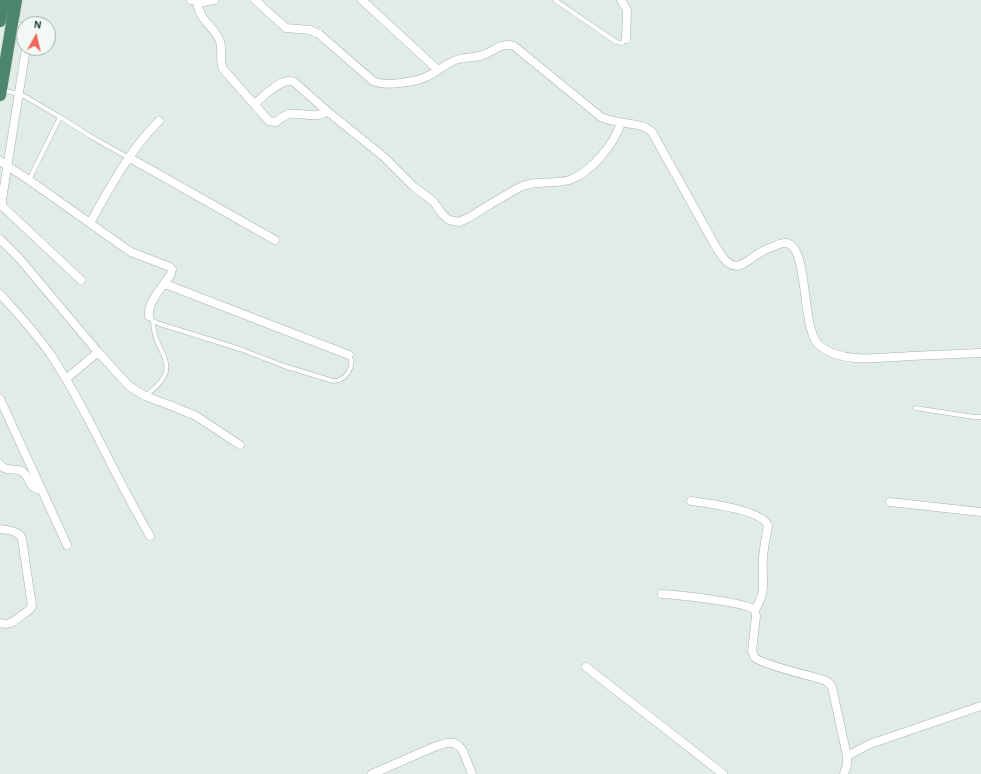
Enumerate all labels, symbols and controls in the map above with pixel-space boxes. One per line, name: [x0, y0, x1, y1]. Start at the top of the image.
north arrow: [16, 16, 56, 56]
text: N: [33, 19, 42, 31]

